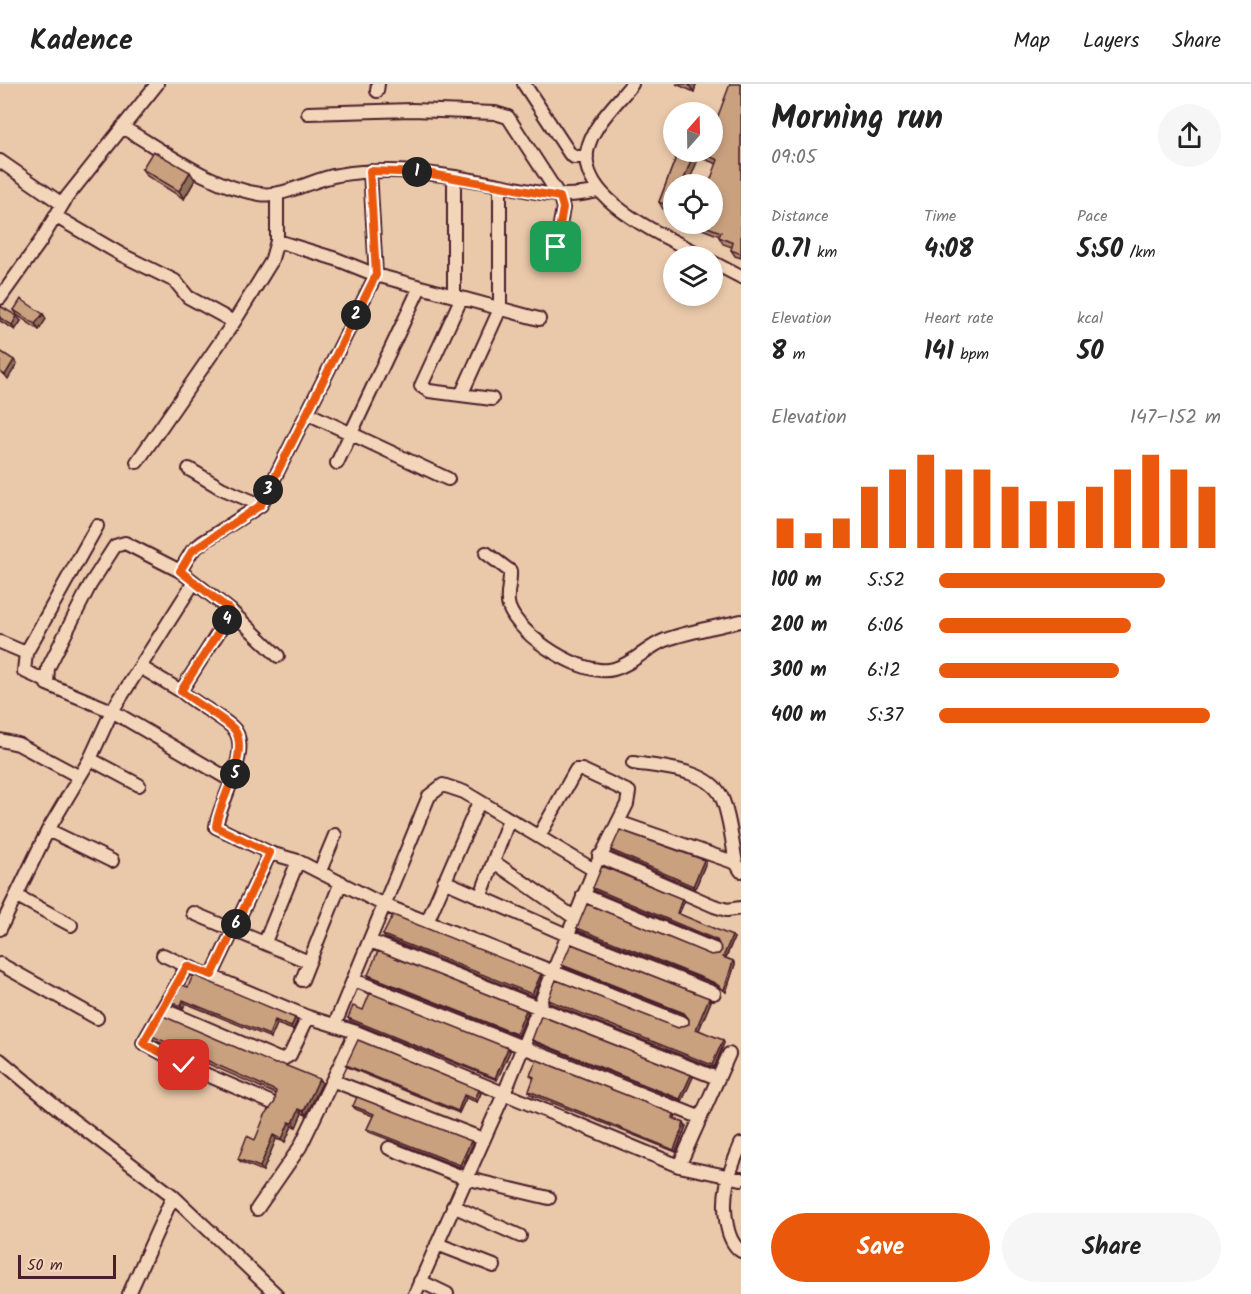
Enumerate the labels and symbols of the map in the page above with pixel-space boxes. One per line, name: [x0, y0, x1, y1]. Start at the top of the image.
north arrow: [663, 102, 723, 162]
pin: 1: [402, 157, 432, 187]
pin: [530, 221, 581, 272]
pin: 2: [341, 300, 371, 330]
pin: 3: [253, 475, 283, 505]
pin: 4: [212, 605, 242, 635]
pin: 5: [220, 759, 250, 789]
pin: 6: [221, 909, 251, 939]
pin: [158, 1039, 209, 1090]
scale bar: [18, 1252, 116, 1280]

